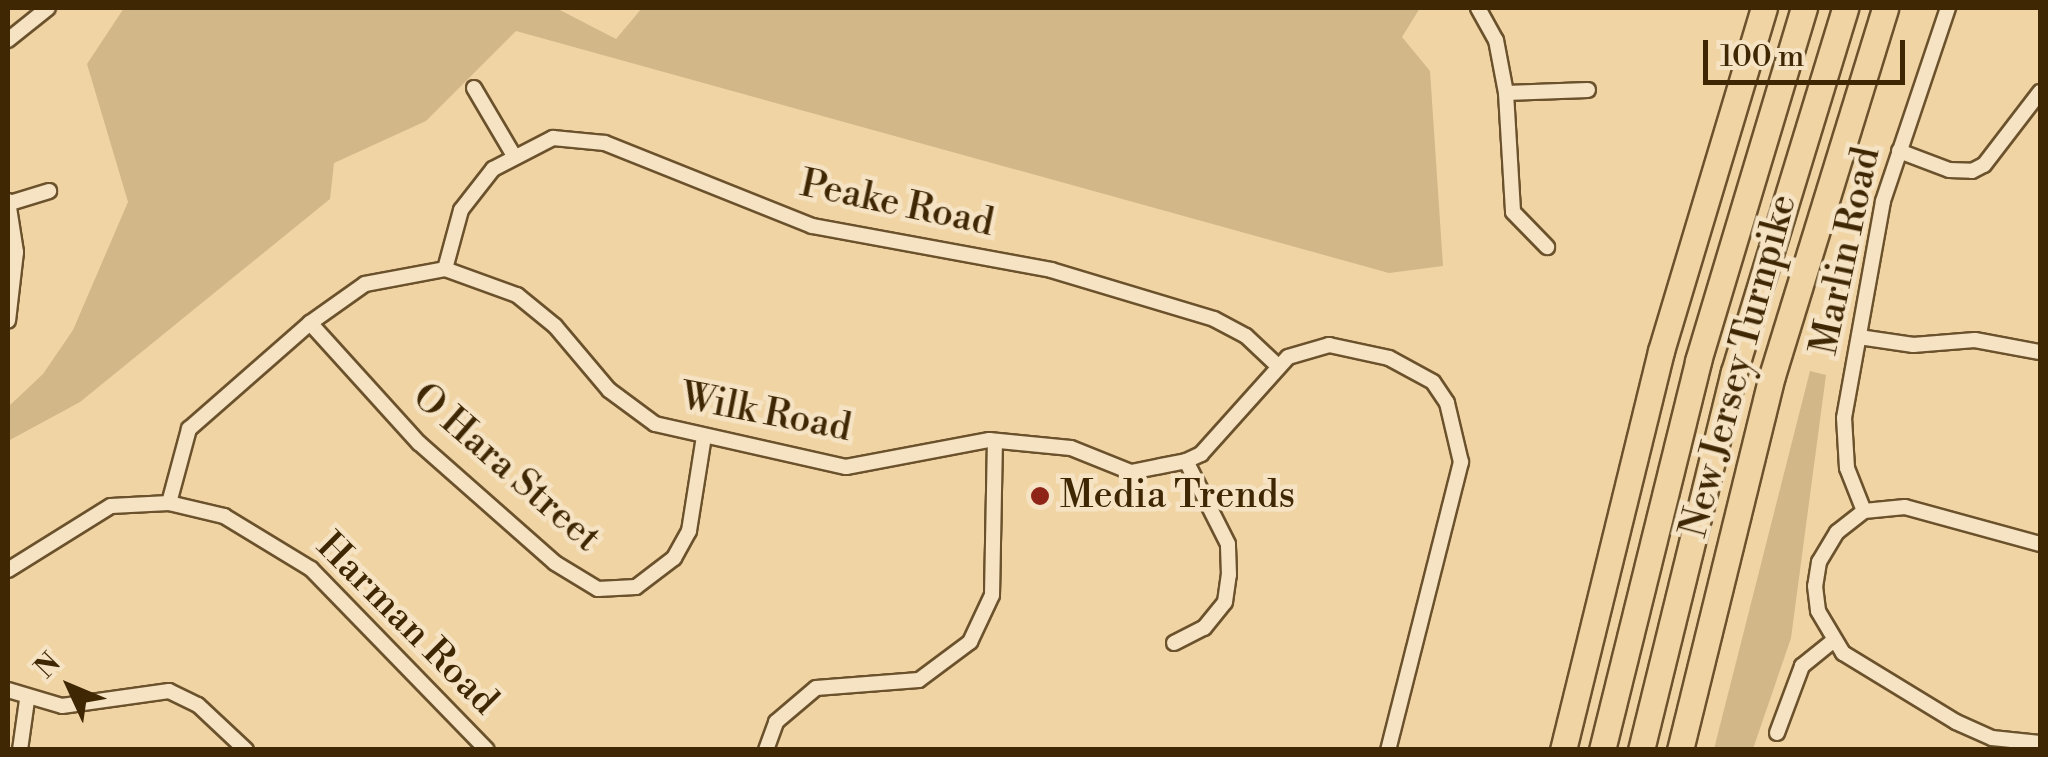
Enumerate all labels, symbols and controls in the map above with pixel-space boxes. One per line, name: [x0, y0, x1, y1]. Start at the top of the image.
scale bar: [1708, 20, 1910, 82]
text: 100 m: [1720, 38, 1804, 76]
street label: Marlin Road: [1802, 143, 1890, 359]
street label: Peake Road: [796, 161, 998, 247]
street label: New Jersey Turnpike: [1671, 190, 1807, 542]
street label: O Hara Street: [403, 374, 609, 562]
street label: Wilk Road: [677, 374, 855, 452]
place label: Media Trends: [1060, 473, 1295, 519]
marker: Media Trends: [1029, 485, 1051, 507]
street label: Harman Road: [307, 524, 507, 724]
north arrow: [20, 637, 120, 737]
text: N: [28, 646, 68, 686]

